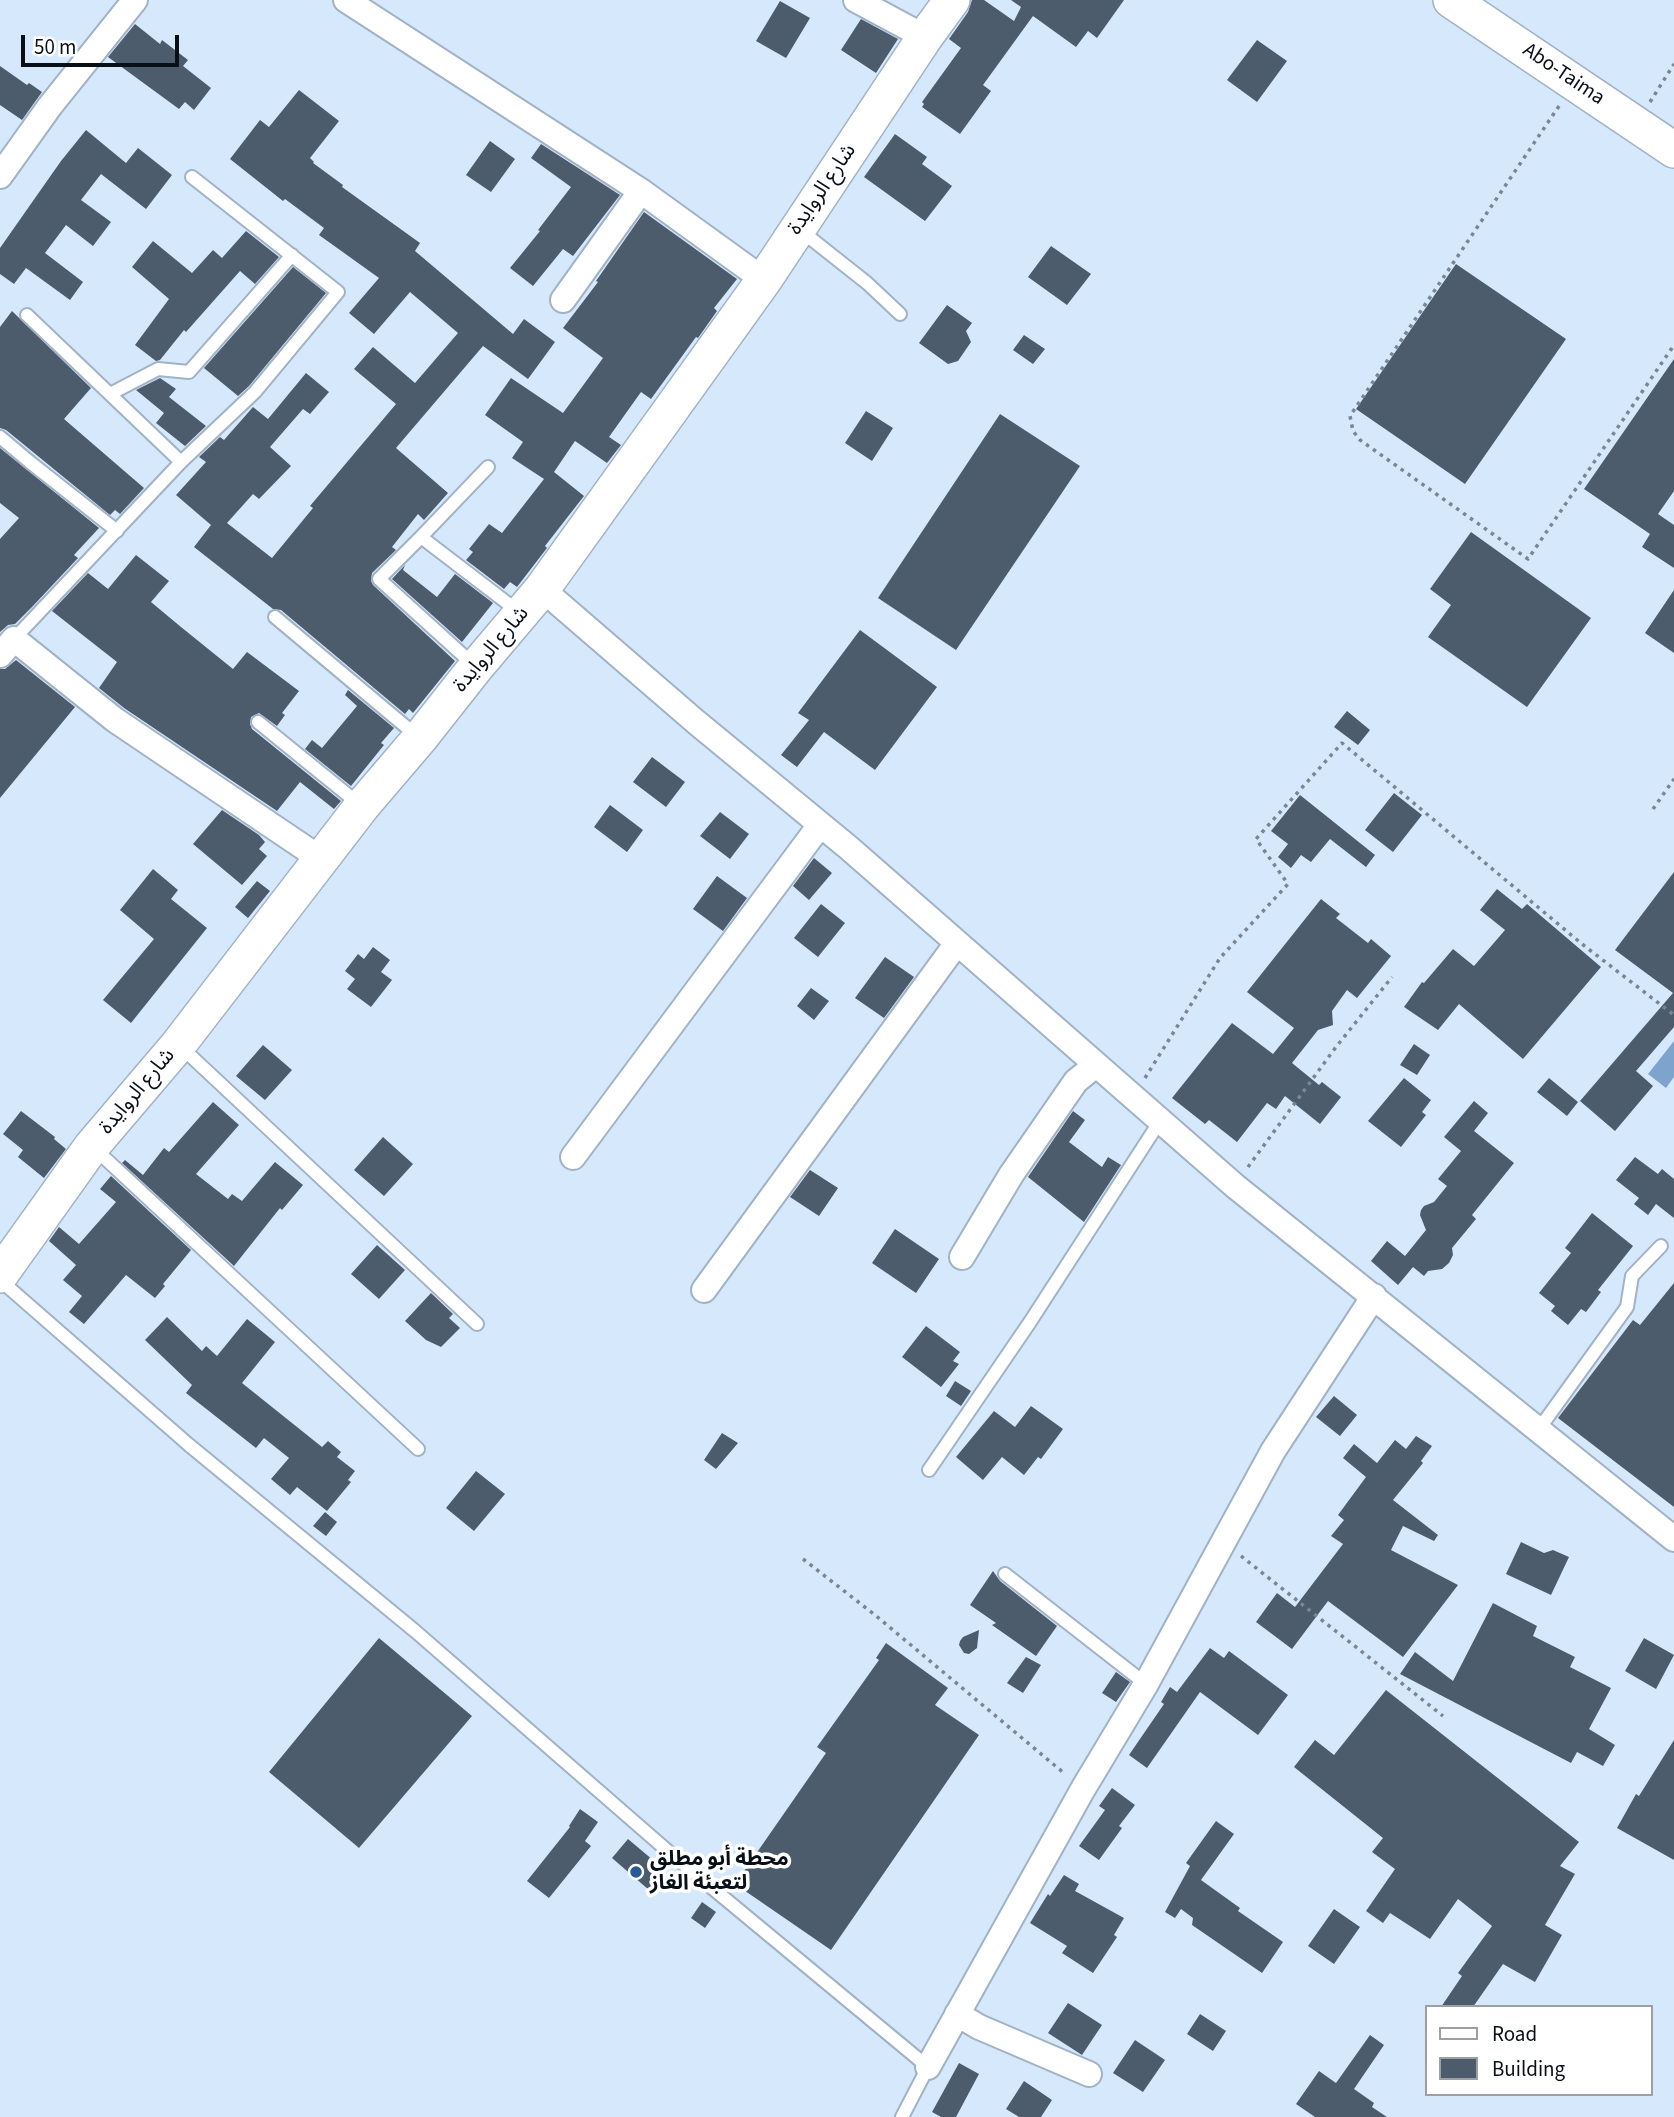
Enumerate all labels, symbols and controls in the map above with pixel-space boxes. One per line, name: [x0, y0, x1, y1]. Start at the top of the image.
scale bar: [24, 21, 182, 65]
text: 50 m: [34, 32, 76, 62]
street label: Abo-Taima: [1517, 38, 1609, 112]
street label: شارع الروايدة: [783, 140, 863, 240]
street label: شارع الروايدة: [449, 602, 535, 698]
street label: شارع الروايدة: [95, 1044, 181, 1140]
place label: محطة أبو مطلق لتعبئة الغاز: [650, 1847, 789, 1897]
marker: محطة أبو مطلق لتعبئة الغاز: [628, 1864, 644, 1880]
legend: [1426, 2005, 1653, 2096]
text: Road: [1492, 2019, 1537, 2049]
text: Building: [1492, 2054, 1565, 2084]

